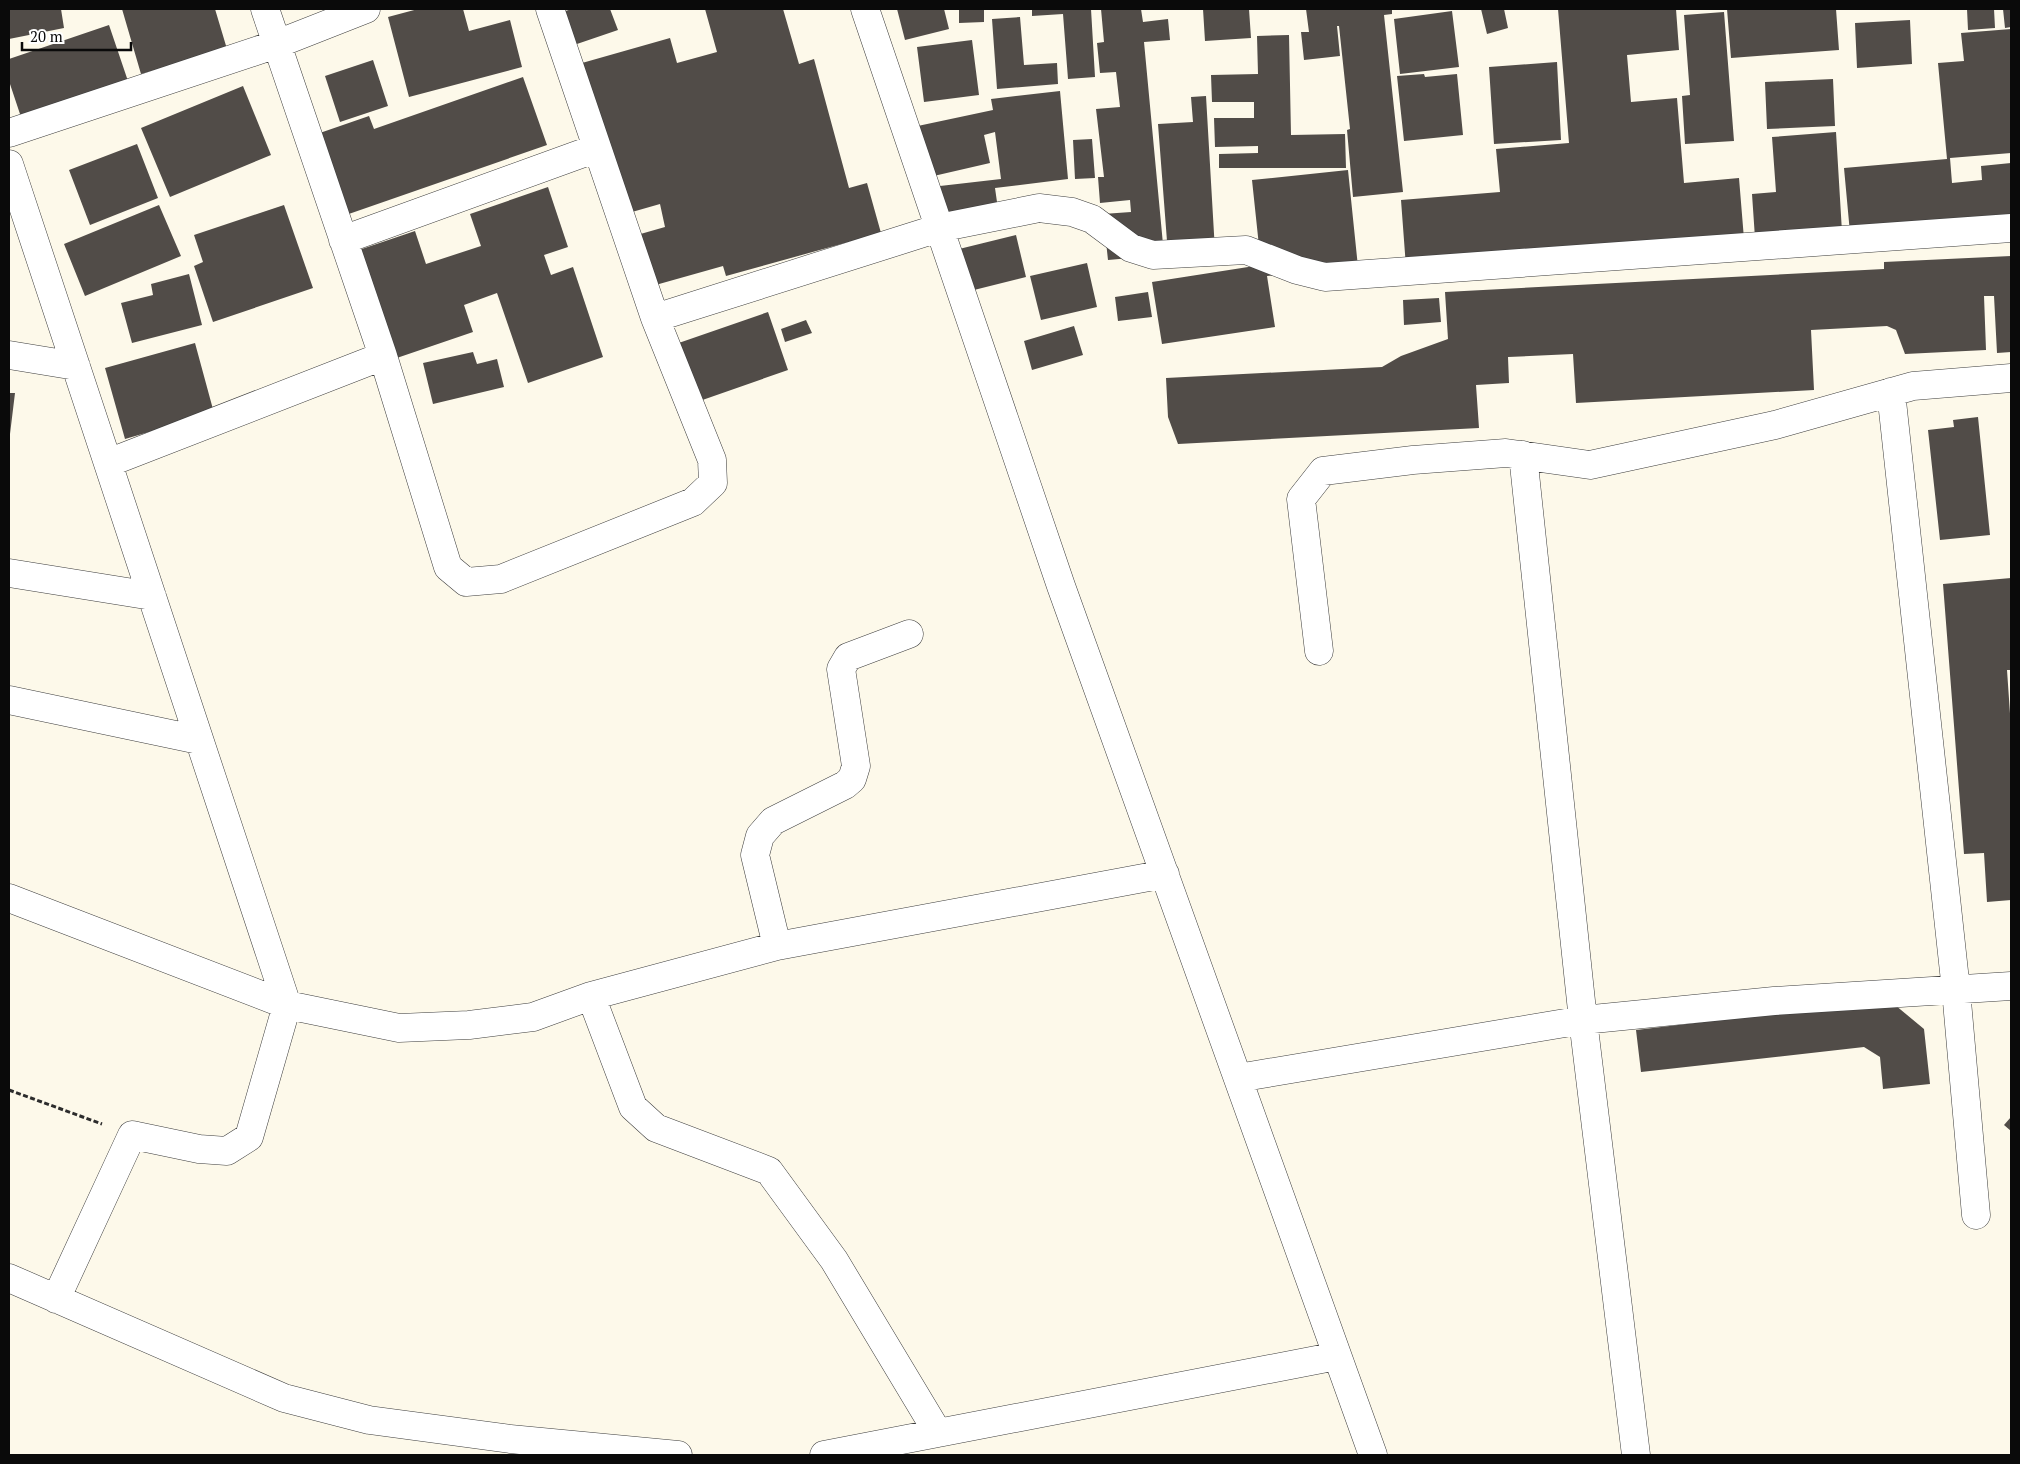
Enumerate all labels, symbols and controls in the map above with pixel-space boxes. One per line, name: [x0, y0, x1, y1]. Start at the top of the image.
scale bar: [22, 20, 131, 52]
text: 20 m: [30, 26, 63, 46]

